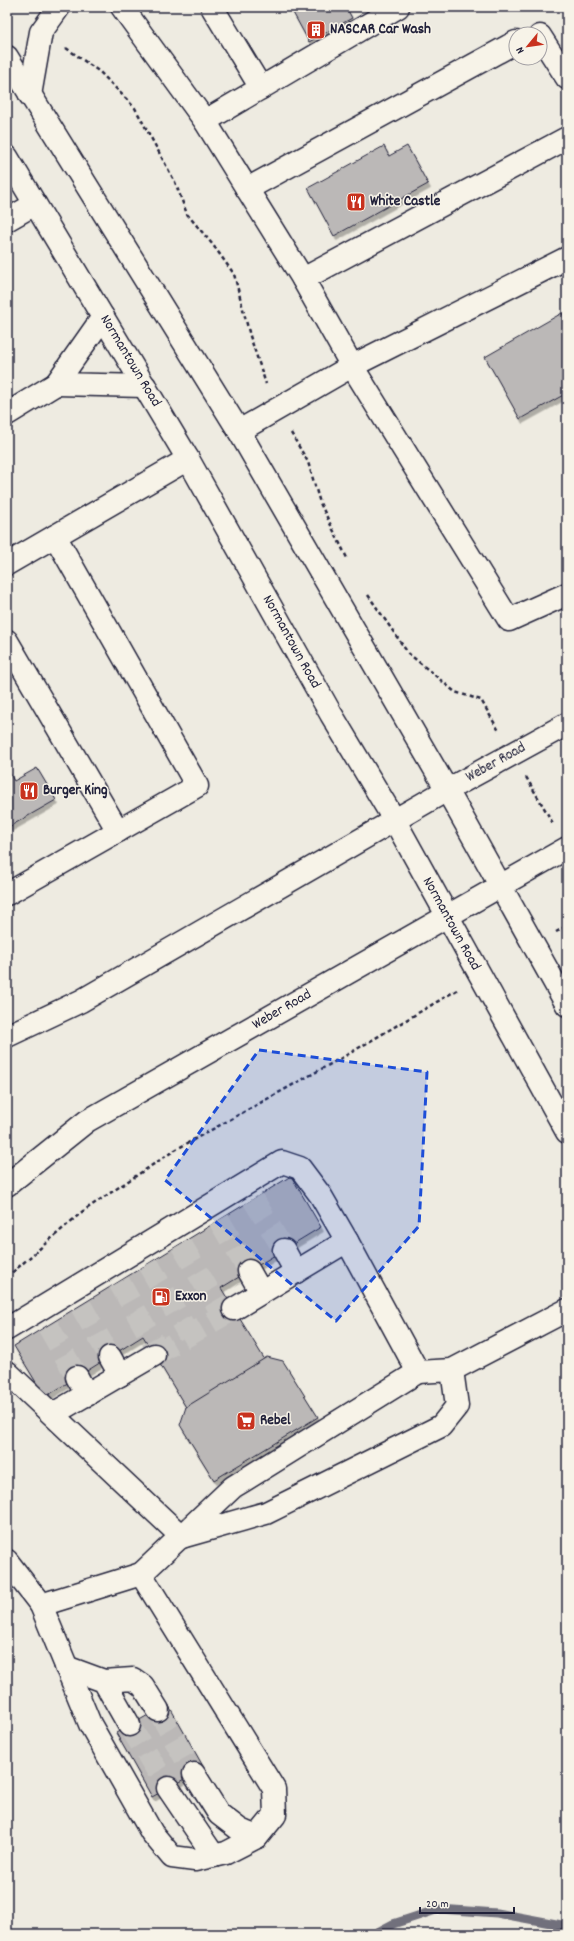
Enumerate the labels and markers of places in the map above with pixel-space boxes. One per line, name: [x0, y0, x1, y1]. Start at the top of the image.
building icon: NASCAR Car Wash: [305, 19, 327, 41]
place label: NASCAR Car Wash: [330, 19, 431, 41]
restaurant icon: White Castle: [345, 191, 367, 213]
place label: White Castle: [370, 191, 441, 213]
restaurant icon: Burger King: [18, 780, 40, 802]
place label: Burger King: [43, 780, 108, 802]
fuel station icon: Exxon: [150, 1286, 172, 1308]
place label: Exxon: [175, 1286, 207, 1308]
supermarket icon: Rebel: [235, 1410, 257, 1432]
place label: Rebel: [260, 1410, 291, 1432]

